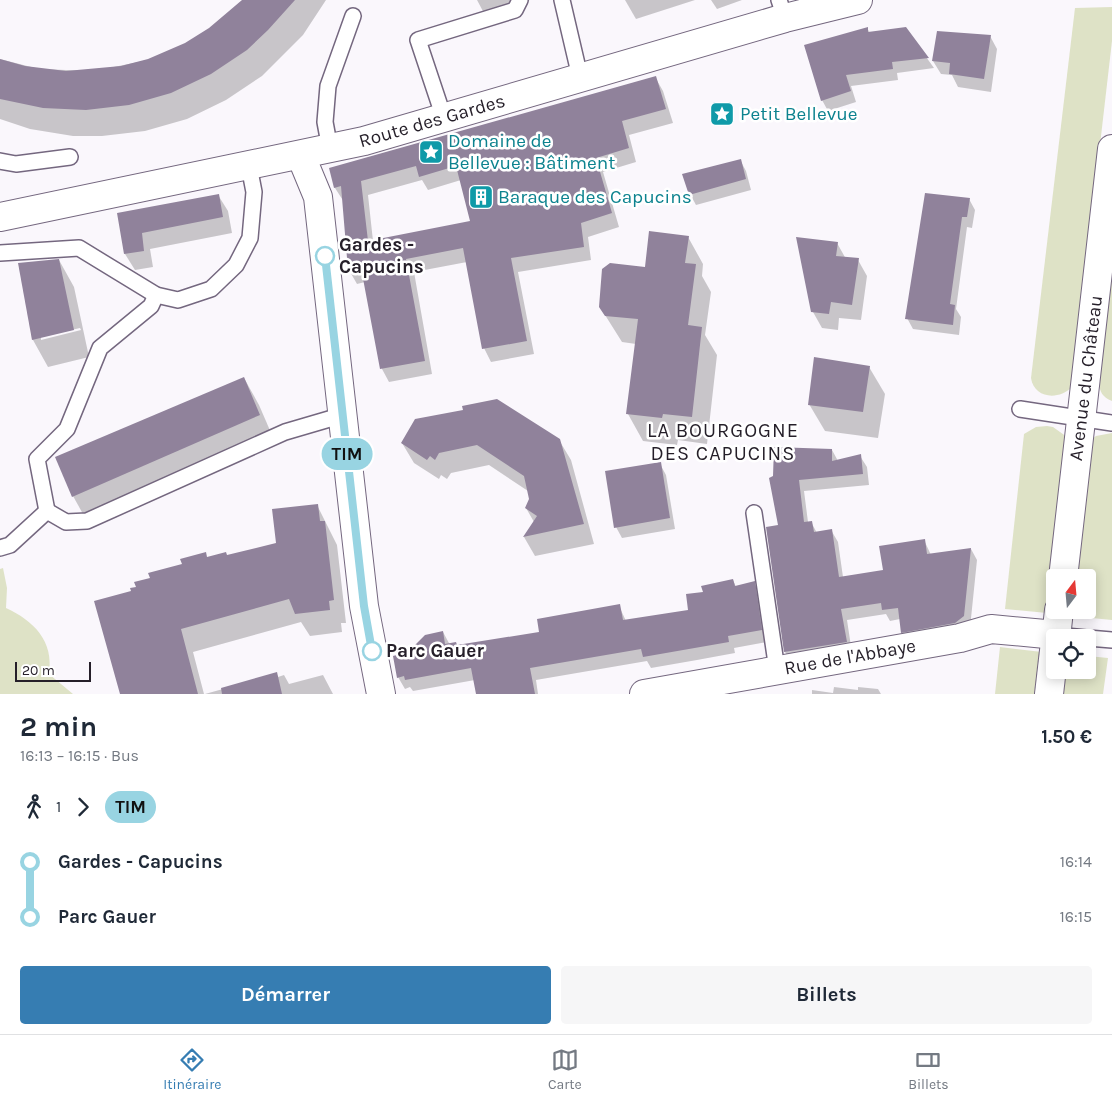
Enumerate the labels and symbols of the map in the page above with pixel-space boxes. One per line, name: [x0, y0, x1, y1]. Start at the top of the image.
street label: Route des Gardes: [356, 90, 508, 152]
place icon: Petit Bellevue: [709, 101, 735, 127]
place label: Petit Bellevue: [740, 103, 858, 125]
place label: Domaine de Bellevue : Bâtiment: [448, 130, 615, 174]
place icon: Domaine de Bellevue : Bâtiment: [418, 139, 444, 165]
building icon: Baraque des Capucins: [468, 184, 494, 210]
place label: Baraque des Capucins: [498, 186, 692, 208]
place label: Gardes - Capucins: [339, 234, 424, 278]
marker: Gardes - Capucins: [315, 246, 335, 266]
street label: Avenue du Château: [1065, 294, 1107, 462]
district label: LA BOURGOGNE DES CAPUCINS: [647, 419, 799, 465]
line badge: TIM: [318, 438, 376, 470]
north arrow: [1046, 569, 1096, 619]
street label: Rue de l'Abbaye: [782, 635, 918, 679]
place label: Parc Gauer: [386, 640, 484, 662]
marker: Parc Gauer: [362, 641, 382, 661]
scale bar: [15, 659, 91, 682]

